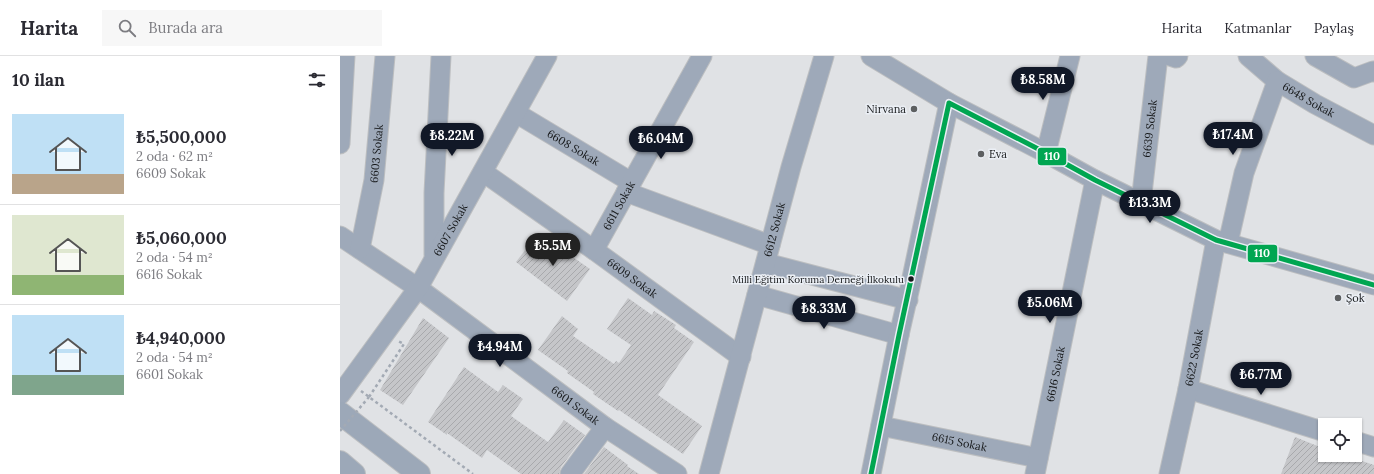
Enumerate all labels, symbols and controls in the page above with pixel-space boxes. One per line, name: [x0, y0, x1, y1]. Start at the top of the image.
search box: [102, 10, 382, 46]
text: Harita: [20, 16, 78, 40]
icon: search: [116, 17, 138, 39]
text: Burada ara: [148, 18, 223, 37]
text: Harita: [1162, 19, 1202, 37]
text: Katmanlar: [1224, 19, 1292, 37]
text: Paylaş: [1314, 19, 1354, 37]
pin: ₺8.58M: [1010, 67, 1076, 101]
text: 10 ilan: [12, 69, 65, 91]
icon: filters: [306, 69, 328, 91]
text: ₺8.58M: [1020, 71, 1066, 88]
street label: 6648 Sokak: [1280, 79, 1337, 120]
street label: 6639 Sokak: [1139, 99, 1160, 158]
place label: Nirvana: [866, 102, 906, 116]
marker: Nirvana: [909, 104, 919, 114]
pin: ₺17.4M: [1200, 122, 1266, 156]
pin: ₺8.22M: [419, 123, 485, 157]
street label: 6603 Sokak: [367, 124, 386, 183]
text: ₺5,500,000: [136, 126, 226, 148]
street label: 6608 Sokak: [545, 126, 602, 169]
pin: ₺6.04M: [628, 126, 694, 160]
text: ₺17.4M: [1212, 126, 1254, 143]
text: ₺8.22M: [430, 127, 474, 144]
icon: home: [44, 130, 92, 178]
text: ₺6.04M: [638, 130, 684, 147]
place label: Eva: [989, 147, 1007, 161]
line badge: 110: [1037, 147, 1067, 166]
text: 2 oda · 62 m²: [136, 148, 213, 165]
marker: Eva: [976, 149, 986, 159]
text: 110: [1044, 149, 1060, 163]
text: 6609 Sokak: [136, 165, 206, 182]
street label: 6611 Sokak: [600, 178, 638, 232]
pin: ₺13.3M: [1117, 190, 1183, 224]
text: ₺13.3M: [1128, 194, 1172, 211]
street label: 6607 Sokak: [430, 201, 470, 258]
street label: 6612 Sokak: [760, 201, 788, 258]
text: ₺5,060,000: [136, 227, 227, 249]
icon: home: [44, 231, 92, 279]
pin: ₺5.5M: [525, 233, 581, 267]
text: ₺5.5M: [534, 237, 572, 254]
line badge: 110: [1247, 244, 1278, 263]
text: 110: [1254, 246, 1270, 260]
text: 2 oda · 54 m²: [136, 249, 213, 266]
street label: 6609 Sokak: [604, 255, 660, 301]
text: 6616 Sokak: [136, 266, 202, 283]
place label: Milli Eğitim Koruma Derneği İlkokulu: [732, 273, 904, 286]
marker: Milli Eğitim Koruma Derneği İlkokulu: [906, 274, 916, 284]
pin: ₺5.06M: [1017, 290, 1083, 324]
place label: Şok: [1346, 291, 1365, 305]
marker: Şok: [1333, 293, 1343, 303]
text: ₺5.06M: [1027, 294, 1073, 311]
pin: ₺8.33M: [791, 296, 857, 330]
text: ₺8.33M: [801, 300, 847, 317]
text: ₺4,940,000: [136, 327, 226, 349]
street label: 6622 Sokak: [1182, 328, 1206, 387]
icon: home: [44, 331, 92, 379]
pin: ₺4.94M: [467, 334, 533, 368]
text: ₺4.94M: [477, 338, 523, 355]
street label: 6616 Sokak: [1043, 345, 1068, 403]
text: 2 oda · 54 m²: [136, 349, 213, 366]
pin: ₺6.77M: [1228, 362, 1294, 396]
text: 6601 Sokak: [136, 366, 203, 383]
text: ₺6.77M: [1240, 366, 1282, 383]
street label: 6601 Sokak: [549, 383, 603, 428]
map controls: [1318, 418, 1362, 462]
button: locate: [1318, 418, 1362, 462]
street label: 6615 Sokak: [931, 430, 988, 454]

